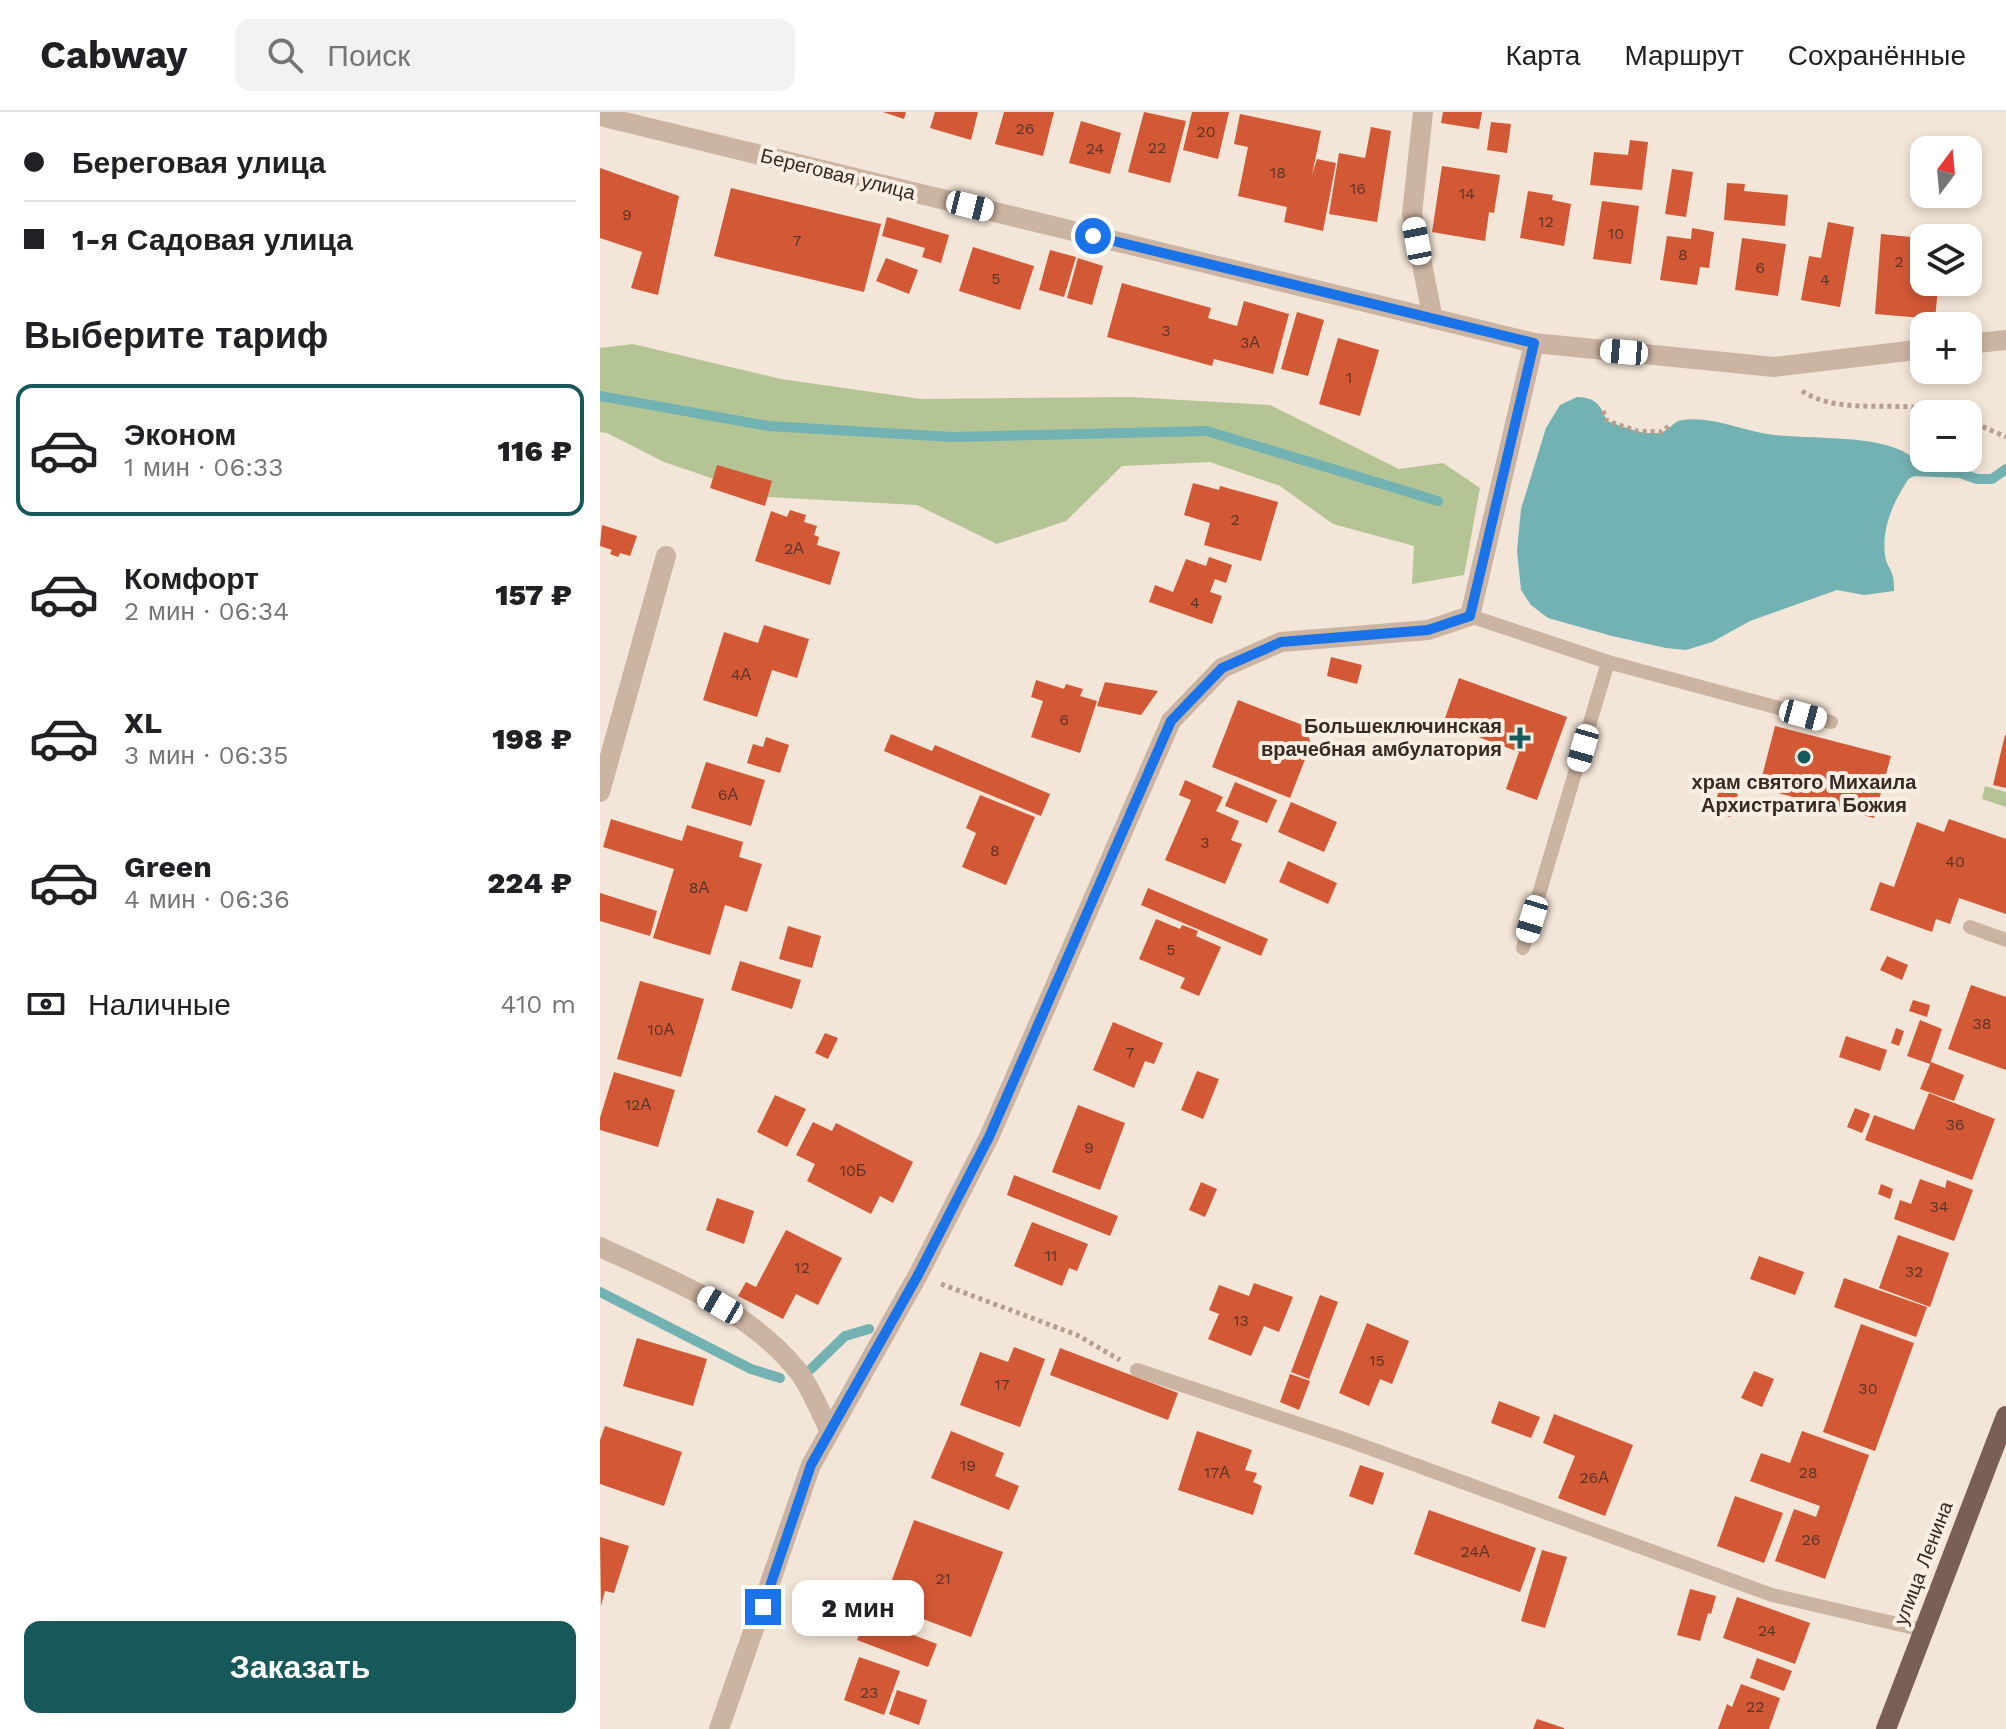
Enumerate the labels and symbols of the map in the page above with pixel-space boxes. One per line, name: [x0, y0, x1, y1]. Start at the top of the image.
house number: 26: [1015, 119, 1035, 138]
house number: 20: [1196, 122, 1216, 141]
north arrow: [1910, 136, 1982, 208]
house number: 22: [1148, 138, 1166, 157]
house number: 24: [1086, 139, 1105, 158]
street label: Береговая улица: [758, 143, 919, 205]
house number: 18: [1270, 163, 1286, 182]
house number: 16: [1350, 179, 1366, 198]
house number: 14: [1459, 184, 1475, 203]
car: [944, 189, 996, 223]
house number: 9: [622, 205, 632, 224]
house number: 12: [1538, 212, 1554, 231]
car: [1401, 215, 1433, 267]
route start: [1075, 218, 1111, 254]
house number: 10: [1608, 224, 1624, 243]
house number: 7: [793, 231, 802, 250]
house number: 8: [1678, 245, 1688, 264]
house number: 2: [1894, 252, 1904, 271]
house number: 6: [1755, 258, 1765, 277]
house number: 5: [991, 269, 1001, 288]
house number: 4: [1820, 270, 1830, 289]
house number: 3: [1161, 321, 1171, 340]
house number: 3А: [1240, 333, 1260, 352]
car: [1599, 338, 1649, 366]
house number: 1: [1346, 368, 1352, 387]
house number: 2: [1230, 510, 1240, 529]
house number: 2А: [784, 539, 804, 558]
house number: 4: [1190, 593, 1200, 612]
house number: 4А: [731, 665, 752, 684]
car: [1777, 697, 1829, 733]
house number: 6: [1059, 710, 1069, 729]
place label: Большеключинская врачебная амбулатория: [1261, 714, 1502, 761]
car: [1565, 722, 1601, 774]
marker: Большеключинская врачебная амбулатория: [1509, 727, 1531, 749]
marker: храм святого Михаила Архистратига Божия: [1795, 748, 1813, 766]
place label: храм святого Михаила Архистратига Божия: [1692, 770, 1917, 817]
house number: 6А: [718, 785, 739, 804]
house number: 3: [1200, 833, 1210, 852]
house number: 8: [990, 841, 1000, 860]
house number: 40: [1945, 852, 1965, 871]
house number: 8А: [689, 878, 710, 897]
car: [1514, 893, 1550, 945]
house number: 5: [1166, 940, 1176, 959]
house number: 38: [1972, 1014, 1992, 1033]
house number: 10А: [648, 1020, 675, 1039]
house number: 7: [1126, 1043, 1135, 1062]
house number: 12А: [625, 1095, 651, 1114]
house number: 36: [1945, 1115, 1965, 1134]
house number: 9: [1084, 1138, 1094, 1157]
house number: 10Б: [840, 1161, 866, 1180]
house number: 34: [1929, 1197, 1949, 1216]
house number: 11: [1045, 1246, 1057, 1265]
house number: 12: [794, 1258, 810, 1277]
house number: 32: [1905, 1262, 1923, 1281]
car: [693, 1283, 747, 1327]
house number: 13: [1233, 1311, 1249, 1330]
house number: 15: [1369, 1351, 1385, 1370]
house number: 17: [994, 1375, 1010, 1394]
house number: 30: [1858, 1379, 1878, 1398]
house number: 19: [960, 1456, 976, 1475]
house number: 17А: [1204, 1463, 1230, 1482]
house number: 28: [1798, 1463, 1818, 1482]
house number: 26А: [1579, 1468, 1609, 1487]
street label: улица Ленина: [1888, 1497, 1958, 1628]
house number: 26: [1801, 1530, 1821, 1549]
house number: 24А: [1460, 1542, 1490, 1561]
house number: 21: [935, 1569, 951, 1588]
callout: 2 мин: [791, 1579, 923, 1635]
route end: [745, 1589, 781, 1625]
house number: 24: [1758, 1621, 1777, 1640]
house number: 23: [860, 1683, 878, 1702]
house number: 22: [1746, 1697, 1764, 1716]

